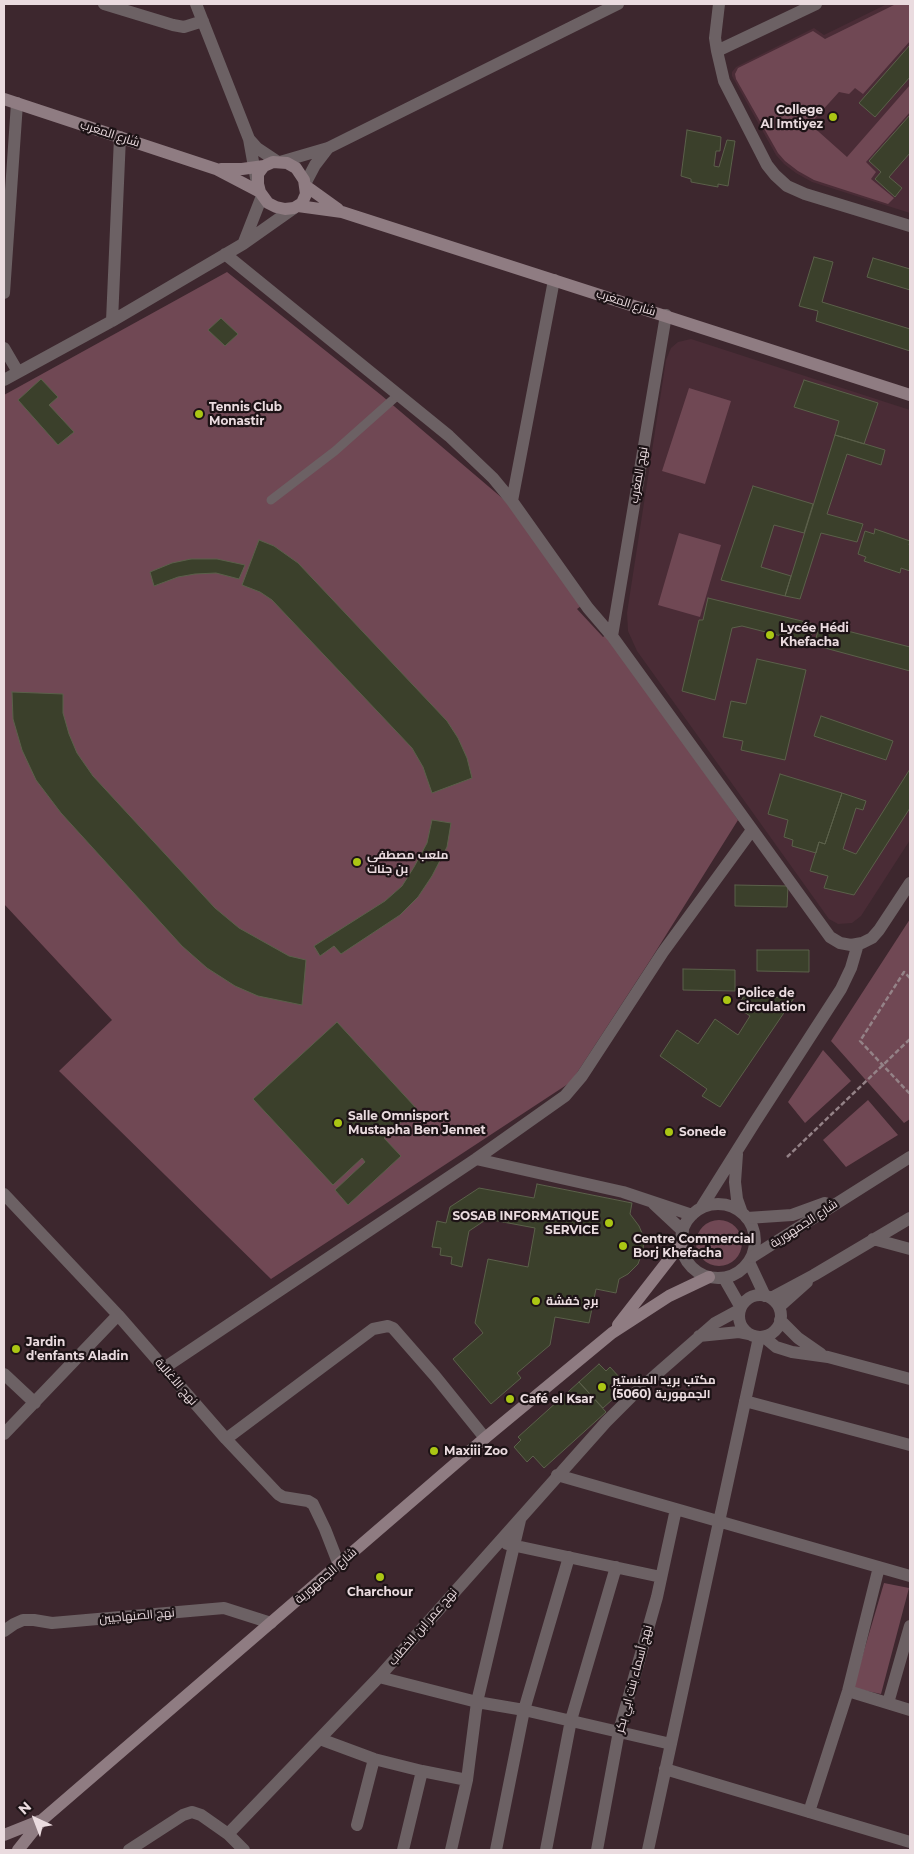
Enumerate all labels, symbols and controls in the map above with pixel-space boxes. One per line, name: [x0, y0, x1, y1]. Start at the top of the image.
place label: College Al Imtiyez: [760, 103, 823, 131]
marker: College Al Imtiyez: [827, 111, 839, 123]
street label: شارع المغرب: [78, 118, 142, 150]
street label: شارع المغرب: [594, 287, 658, 319]
place label: Tennis Club Monastir: [209, 400, 282, 428]
marker: Tennis Club Monastir: [193, 408, 205, 420]
street label: نهج المغرب: [627, 446, 651, 504]
place label: Lycée Hédi Khefacha: [780, 621, 849, 649]
marker: Lycée Hédi Khefacha: [764, 629, 776, 641]
place label: ملعب مصطفى بن جنات: [367, 848, 448, 876]
marker: ملعب مصطفى بن جنات: [351, 856, 363, 868]
place label: Police de Circulation: [737, 986, 806, 1014]
marker: Police de Circulation: [721, 994, 733, 1006]
place label: Salle Omnisport Mustapha Ben Jennet: [348, 1109, 486, 1137]
marker: Salle Omnisport Mustapha Ben Jennet: [332, 1117, 344, 1129]
place label: Sonede: [679, 1125, 726, 1139]
marker: Sonede: [663, 1126, 675, 1138]
street label: شارع الجمهورية: [768, 1197, 840, 1251]
place label: SOSAB INFORMATIQUE SERVICE: [452, 1209, 599, 1237]
marker: SOSAB INFORMATIQUE SERVICE: [603, 1217, 615, 1229]
place label: Centre Commercial Borj Khefacha: [633, 1232, 754, 1260]
marker: Centre Commercial Borj Khefacha: [617, 1240, 629, 1252]
place label: برج خفشة: [546, 1294, 598, 1308]
marker: برج خفشة: [530, 1295, 542, 1307]
place label: Jardin d'enfants Aladin: [26, 1335, 128, 1363]
marker: Jardin d'enfants Aladin: [10, 1343, 22, 1355]
street label: نهج الأغالبة: [152, 1356, 200, 1408]
place label: مكتب بريد المنستير الجمهورية (5060): [612, 1373, 716, 1401]
marker: مكتب بريد المنستير الجمهورية (5060): [596, 1381, 608, 1393]
place label: Café el Ksar: [520, 1392, 594, 1406]
marker: Café el Ksar: [504, 1393, 516, 1405]
place label: Maxiii Zoo: [444, 1444, 508, 1458]
marker: Maxiii Zoo: [428, 1445, 440, 1457]
street label: شارع الجمهورية: [292, 1545, 360, 1607]
marker: Charchour: [374, 1571, 386, 1583]
place label: Charchour: [347, 1585, 413, 1599]
street label: نهج عمر ابن الخطاب: [386, 1585, 460, 1669]
street label: نهج الصنهاجيين: [99, 1606, 175, 1626]
street label: نهج أسماء بنت ابي بكر: [613, 1624, 655, 1734]
north arrow: [10, 1794, 60, 1844]
text: N: [14, 1798, 35, 1818]

